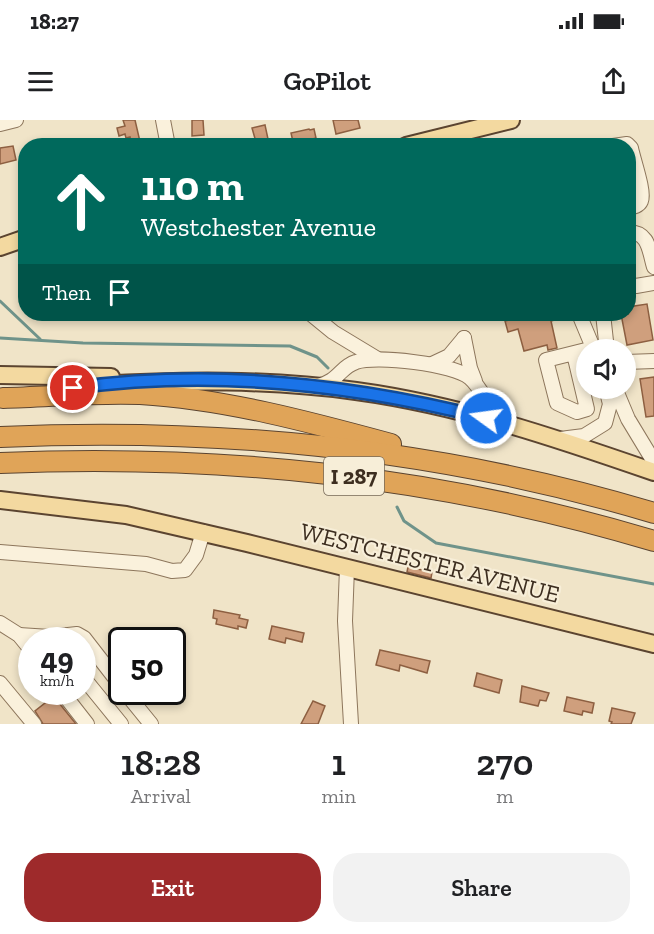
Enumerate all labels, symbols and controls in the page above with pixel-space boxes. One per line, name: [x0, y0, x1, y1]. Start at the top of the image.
text: 18:27: [30, 8, 79, 35]
icon: menu: [24, 65, 57, 98]
text: GoPilot: [283, 65, 371, 97]
icon: share: [597, 65, 630, 98]
text: 110 m: [141, 160, 244, 211]
icon: ahead: [42, 162, 120, 240]
text: Westchester Avenue: [141, 211, 376, 243]
icon: arrive: [103, 276, 136, 309]
text: Then: [42, 279, 91, 306]
map controls: [576, 339, 636, 399]
button: sound: [576, 339, 636, 399]
pin: [47, 362, 98, 413]
icon: arrive: [56, 371, 89, 404]
position arrow: [454, 386, 518, 450]
road number: I 287: [324, 457, 384, 495]
street label: WESTCHESTER AVENUE: [298, 516, 563, 609]
speed limit sign: 50: [108, 627, 186, 705]
text: 49: [40, 641, 74, 677]
text: km/h: [40, 672, 74, 690]
text: 18:28: [120, 741, 201, 784]
text: 1: [332, 741, 346, 784]
text: 270: [476, 741, 534, 784]
text: Arrival: [131, 784, 191, 808]
text: min: [322, 784, 356, 808]
text: m: [496, 784, 514, 808]
button: Exit: [24, 853, 321, 922]
button: Share: [333, 853, 630, 922]

